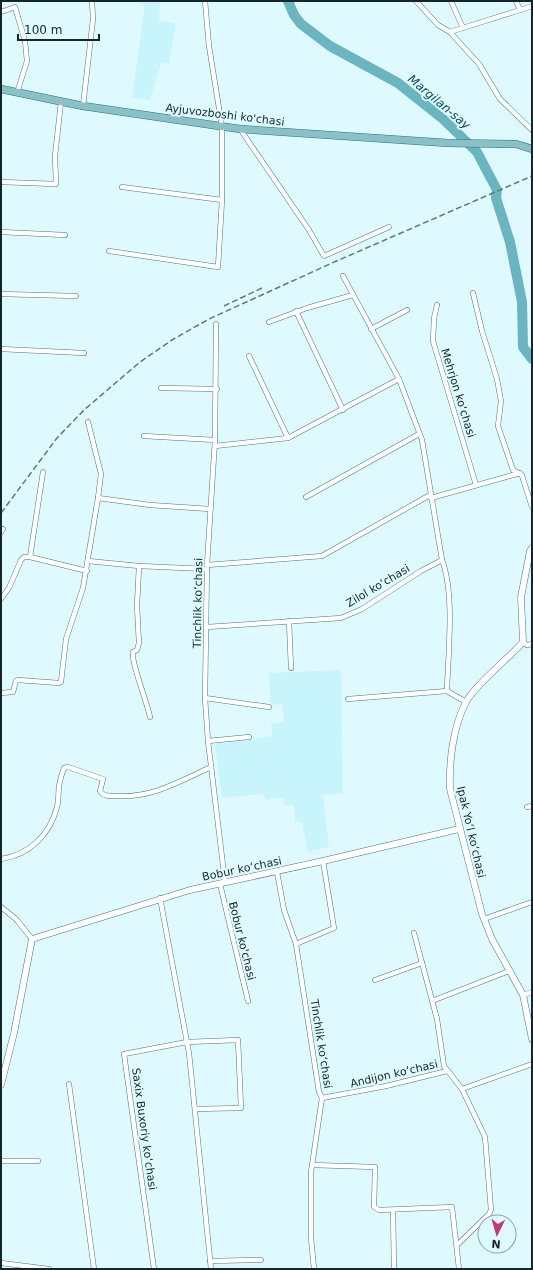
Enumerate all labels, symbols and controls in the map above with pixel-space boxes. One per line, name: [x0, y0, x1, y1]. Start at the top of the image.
scale bar: [18, 16, 99, 42]
text: 100 m: [24, 23, 62, 37]
water label: Margilan-say: [405, 72, 474, 133]
street label: Ayjuvozboshi ko'chasi: [165, 101, 285, 129]
street label: Mehrjon koʻchasi: [438, 347, 478, 439]
street label: Tinchlik koʻchasi: [191, 558, 205, 649]
street label: Zilol ko‘chasi: [344, 562, 412, 610]
street label: Ipak Yoʻl koʻchasi: [454, 785, 488, 879]
street label: Bobur koʻchasi: [201, 854, 283, 884]
street label: Bobur ko'chasi: [226, 900, 258, 982]
street label: Tinchlik koʻchasi: [307, 997, 334, 1090]
street label: Andijon koʻchasi: [349, 1058, 439, 1090]
street label: Saxix Buxoriy ko‘chasi: [129, 1067, 159, 1191]
north arrow: [477, 1214, 517, 1254]
text: N: [491, 1237, 501, 1250]

